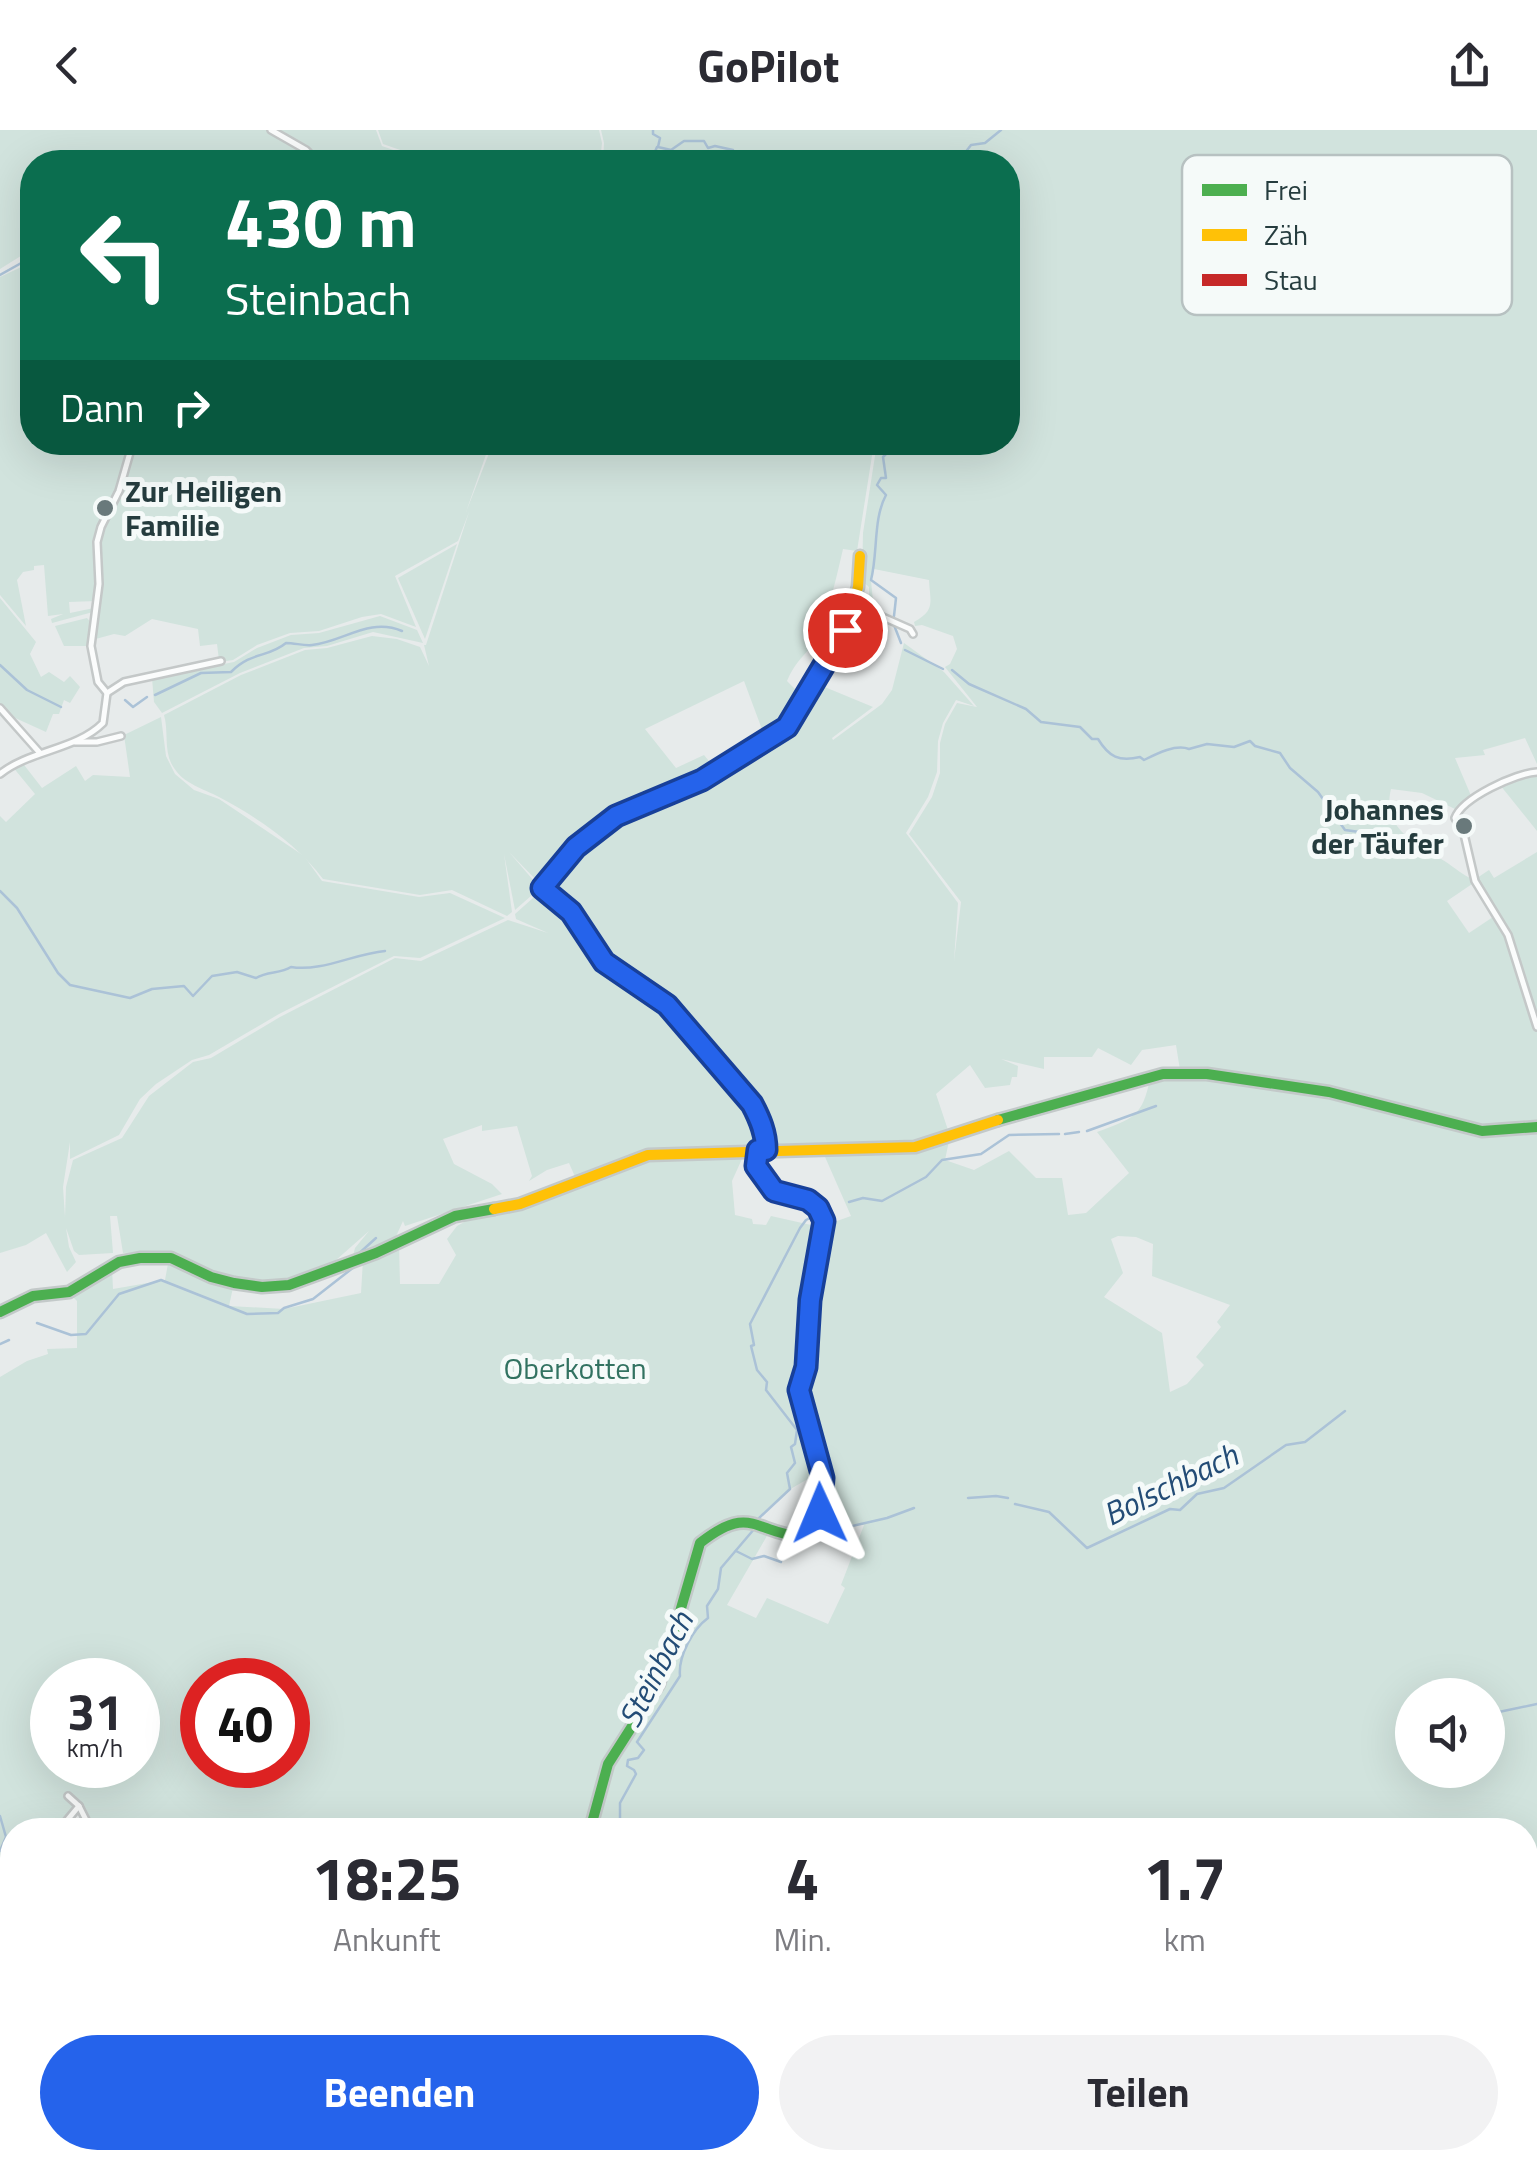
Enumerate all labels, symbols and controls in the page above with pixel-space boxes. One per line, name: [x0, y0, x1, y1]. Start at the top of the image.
text: GoPilot: [698, 31, 839, 99]
icon: back: [40, 38, 95, 93]
icon: share: [1442, 38, 1497, 93]
legend: [1182, 155, 1512, 315]
text: 430 m: [225, 168, 417, 274]
text: Frei: [1264, 168, 1308, 211]
icon: left: [60, 190, 190, 320]
text: Zäh: [1264, 213, 1308, 256]
text: Stau: [1264, 258, 1318, 301]
text: Steinbach: [225, 264, 412, 332]
text: Dann: [60, 379, 144, 437]
icon: right: [164, 380, 219, 435]
place label: Zur Heiligen Familie: [125, 468, 282, 548]
marker: Zur Heiligen Familie: [94, 497, 116, 519]
pin: [803, 588, 888, 673]
icon: arrive: [818, 603, 873, 658]
place label: Johannes der Täufer: [1311, 786, 1444, 866]
marker: Johannes der Täufer: [1453, 815, 1475, 837]
park label: Oberkotten: [503, 1345, 647, 1391]
water label: Bolschbach: [1094, 1430, 1246, 1537]
position arrow: [768, 1461, 872, 1565]
water label: Steinbach: [605, 1602, 705, 1735]
speed limit sign: 40: [180, 1658, 310, 1788]
text: 31: [67, 1673, 123, 1749]
map controls: [1395, 1678, 1505, 1788]
button: sound: [1395, 1678, 1505, 1788]
text: km/h: [67, 1729, 123, 1767]
text: 18:25: [312, 1832, 462, 1923]
text: 4: [786, 1832, 819, 1923]
text: 1.7: [1144, 1832, 1226, 1923]
text: Ankunft: [333, 1915, 441, 1963]
text: Min.: [774, 1915, 832, 1963]
text: km: [1164, 1915, 1206, 1963]
button: Beenden: [40, 2035, 759, 2150]
button: Teilen: [779, 2035, 1498, 2150]

